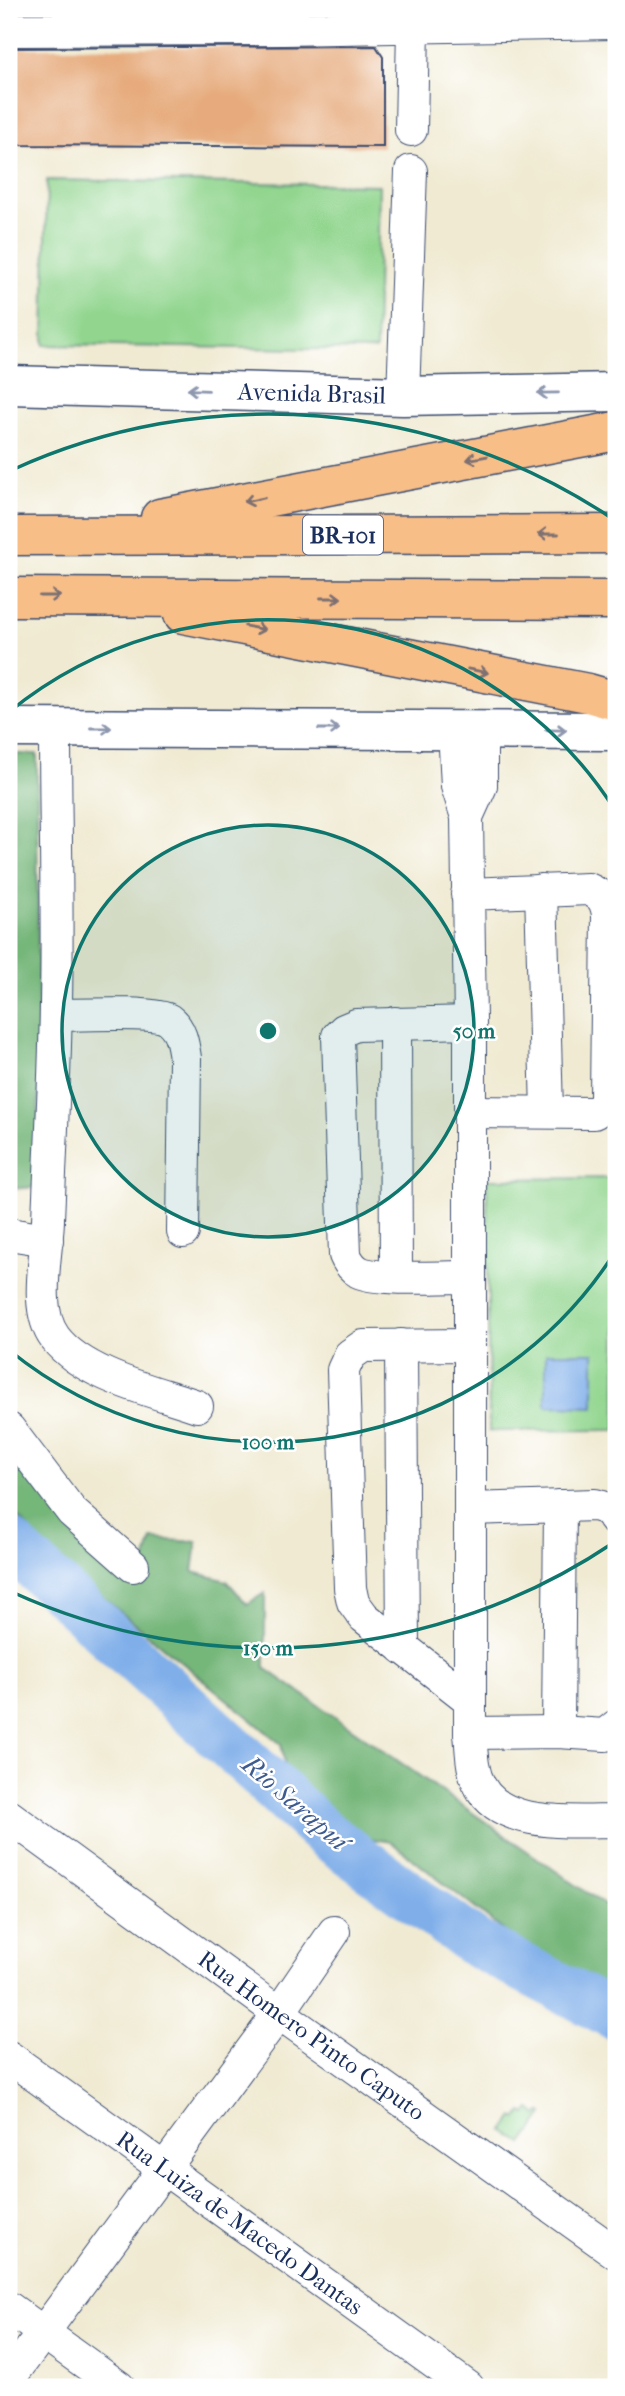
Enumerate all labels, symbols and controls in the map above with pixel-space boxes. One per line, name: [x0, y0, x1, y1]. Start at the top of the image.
street label: Avenida Brasil: [236, 377, 387, 410]
one-way arrow: [187, 383, 210, 397]
one-way arrow: [537, 387, 560, 400]
one-way arrow: [466, 452, 489, 466]
one-way arrow: [243, 494, 266, 508]
road number: BR-101: [303, 516, 383, 554]
one-way arrow: [537, 527, 560, 541]
one-way arrow: [38, 590, 61, 603]
one-way arrow: [320, 591, 343, 605]
one-way arrow: [243, 622, 266, 635]
one-way arrow: [466, 665, 489, 679]
one-way arrow: [90, 721, 113, 735]
one-way arrow: [317, 722, 340, 736]
one-way arrow: [545, 723, 568, 737]
centre of rings: [256, 1019, 280, 1043]
text: 50 m: [453, 1019, 496, 1043]
text: 100 m: [242, 1430, 295, 1454]
text: 150 m: [243, 1636, 294, 1660]
water label: Rio Sarapuí: [234, 1748, 357, 1860]
street label: Rua Homero Pinto Caputo: [193, 1945, 430, 2127]
street label: Rua Luiza de Macedo Dantas: [111, 2125, 368, 2321]

